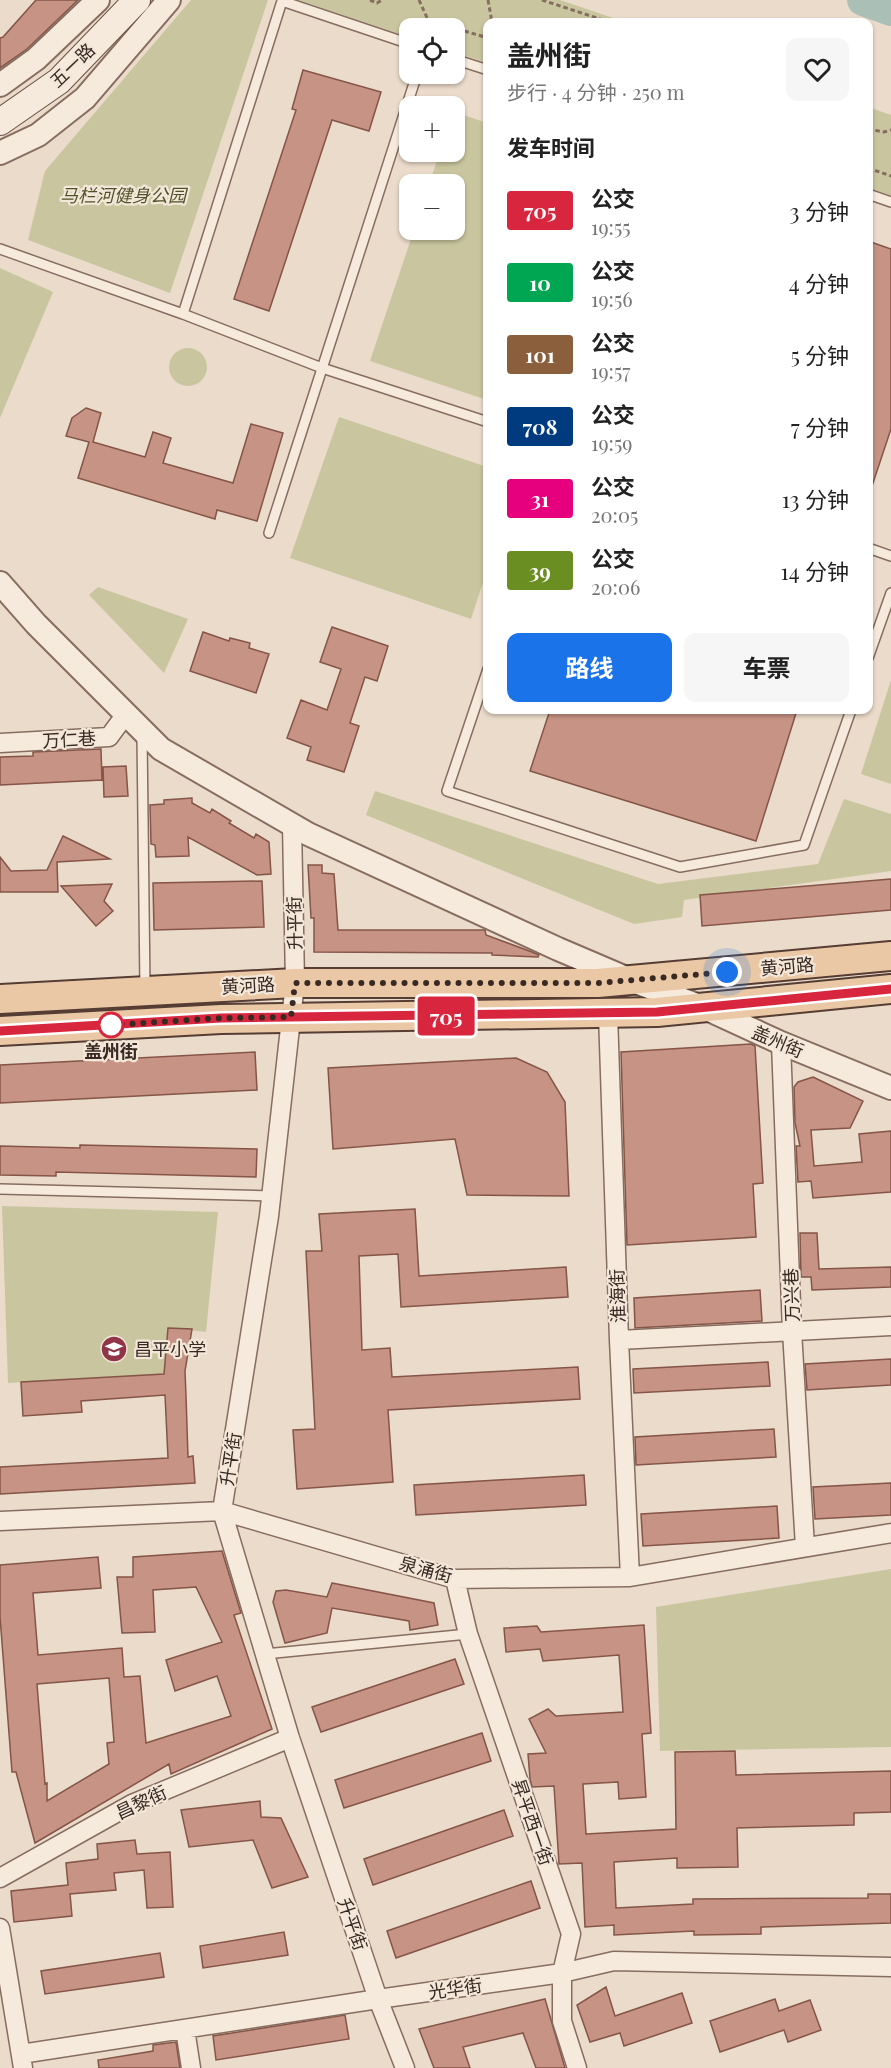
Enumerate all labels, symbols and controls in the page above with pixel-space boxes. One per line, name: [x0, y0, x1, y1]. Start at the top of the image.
map controls: [399, 18, 465, 240]
button: locate: [399, 18, 465, 84]
text: 盖州街: [507, 36, 591, 73]
street label: 五一路: [44, 38, 100, 92]
button: heart: [786, 38, 849, 101]
text: 步行 · 4 分钟 · 250 m: [507, 78, 685, 105]
button: +: [399, 96, 465, 162]
text: 发车时间: [507, 132, 595, 162]
button: −: [399, 174, 465, 240]
park label: 马栏河健身公园: [60, 183, 189, 207]
text: 公交: [591, 183, 635, 213]
text: 705: [524, 196, 556, 224]
text: 3 分钟: [790, 196, 849, 226]
text: 19:55: [591, 213, 631, 240]
text: 公交: [591, 255, 635, 285]
text: 10: [529, 268, 551, 296]
text: 4 分钟: [789, 268, 849, 298]
text: 19:56: [591, 285, 633, 312]
text: 公交: [591, 327, 635, 357]
text: 101: [525, 340, 555, 368]
text: 5 分钟: [791, 340, 849, 370]
text: 19:57: [591, 357, 630, 384]
text: 公交: [591, 399, 635, 429]
text: 708: [523, 412, 557, 440]
text: 7 分钟: [791, 412, 849, 442]
text: 19:59: [591, 429, 632, 456]
text: 公交: [591, 471, 635, 501]
text: 31: [531, 484, 549, 512]
text: 13 分钟: [782, 484, 849, 514]
text: 20:05: [591, 501, 638, 528]
text: 公交: [591, 543, 635, 573]
text: 39: [529, 556, 551, 584]
text: 14 分钟: [781, 556, 849, 586]
text: 20:06: [591, 573, 640, 600]
button: 路线: [507, 633, 672, 702]
button: 车票: [684, 633, 849, 702]
street label: 万仁巷: [41, 726, 97, 752]
street label: 升平街: [282, 896, 306, 950]
street label: 黄河路: [759, 952, 815, 980]
your location: [712, 957, 742, 987]
street label: 黄河路: [220, 972, 276, 998]
line badge: 705: [412, 996, 480, 1036]
text: 705: [430, 1002, 462, 1030]
marker: 盖州街: [98, 1012, 124, 1038]
street label: 盖州街: [748, 1019, 808, 1063]
place label: 盖州街: [84, 1039, 138, 1063]
street label: 万兴巷: [778, 1268, 804, 1322]
street label: 淮海街: [604, 1269, 630, 1323]
school or university icon: 昌平小学: [99, 1334, 129, 1364]
place label: 昌平小学: [134, 1337, 206, 1361]
street label: 升平街: [214, 1430, 246, 1488]
street label: 泉涌街: [397, 1550, 455, 1588]
street label: 昇平西一街: [507, 1776, 559, 1868]
street label: 昌黎街: [111, 1780, 171, 1824]
street label: 升平街: [333, 1895, 373, 1953]
street label: 光华街: [427, 1972, 483, 2004]

